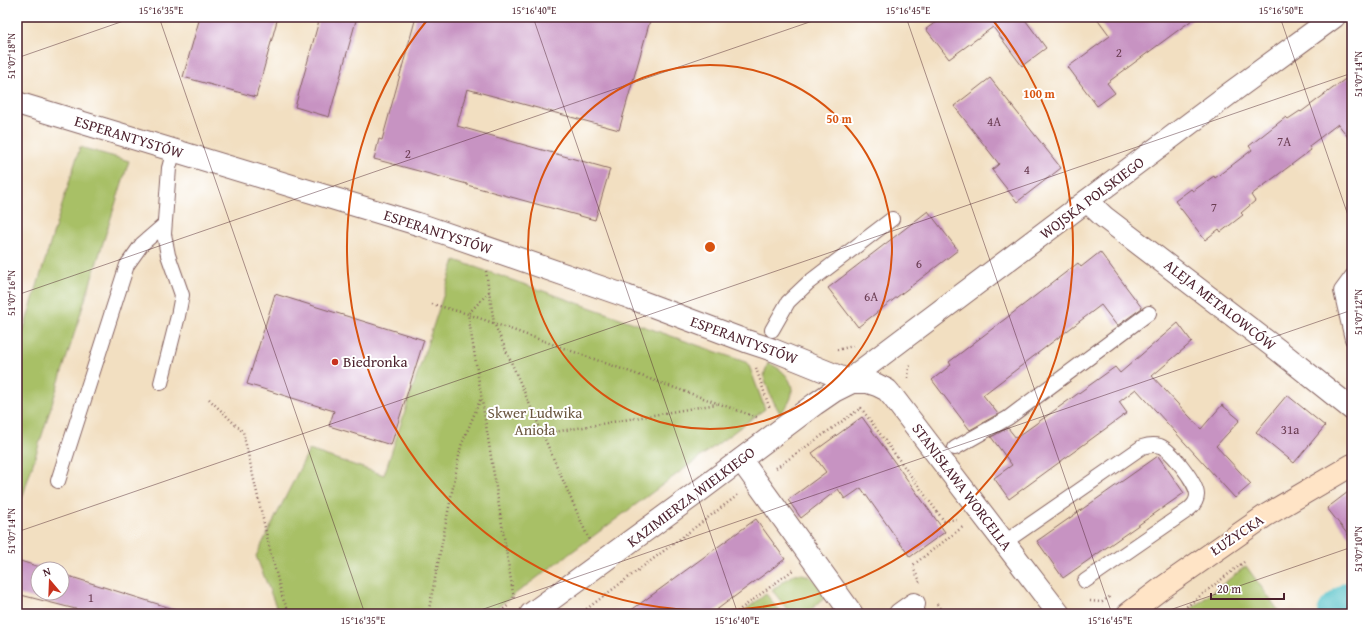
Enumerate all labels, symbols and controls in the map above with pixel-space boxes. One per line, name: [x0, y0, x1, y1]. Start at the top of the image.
text: 15°16'35"E: [139, 3, 183, 18]
text: 15°16'40"E: [512, 3, 556, 18]
text: 15°16'45"E: [886, 3, 930, 18]
text: 15°16'50"E: [1259, 3, 1303, 18]
text: 51°07'18"N: [4, 33, 19, 79]
house number: 2: [1116, 43, 1122, 62]
text: 51°07'14"N: [1351, 51, 1366, 97]
text: 100 m: [1023, 85, 1056, 102]
street label: ESPERANTYSTÓW: [72, 110, 186, 163]
text: 50 m: [826, 110, 852, 127]
house number: 4A: [987, 112, 1001, 131]
house number: 7A: [1277, 132, 1291, 151]
house number: 2: [405, 144, 411, 163]
street label: WOJSKA POLSKIEGO: [1035, 151, 1148, 244]
house number: 4: [1024, 160, 1030, 179]
house number: 7: [1211, 198, 1217, 217]
street label: ESPERANTYSTÓW: [381, 204, 495, 259]
centre of rings: [703, 240, 717, 254]
house number: 6: [916, 254, 922, 273]
street label: ALEJA METALOWCÓW: [1160, 254, 1281, 355]
text: 51°07'16"N: [4, 270, 19, 316]
house number: 6A: [864, 287, 878, 306]
text: 51°07'12"N: [1351, 289, 1366, 335]
street label: ESPERANTYSTÓW: [688, 310, 801, 369]
place label: Biedronka: [343, 351, 408, 372]
marker: Biedronka: [330, 357, 340, 367]
park label: Skwer Ludwika Anioła: [488, 402, 582, 440]
street label: STANISŁAWA WORCELLA: [907, 419, 1017, 555]
house number: 31a: [1281, 420, 1300, 439]
street label: KAZIMIERZA WIELKIEGO: [622, 441, 759, 552]
text: 51°07'14"N: [4, 508, 19, 554]
street label: ŁUŻYCKA: [1206, 509, 1268, 560]
text: 51°07'10"N: [1351, 526, 1366, 572]
north arrow: [30, 561, 70, 601]
text: N: [41, 563, 53, 580]
scale bar: [1211, 575, 1284, 601]
text: 20 m: [1217, 580, 1241, 597]
house number: 1: [88, 588, 94, 607]
text: 15°16'35"E: [341, 613, 385, 628]
text: 15°16'40"E: [715, 613, 759, 628]
text: 15°16'45"E: [1088, 613, 1132, 628]

